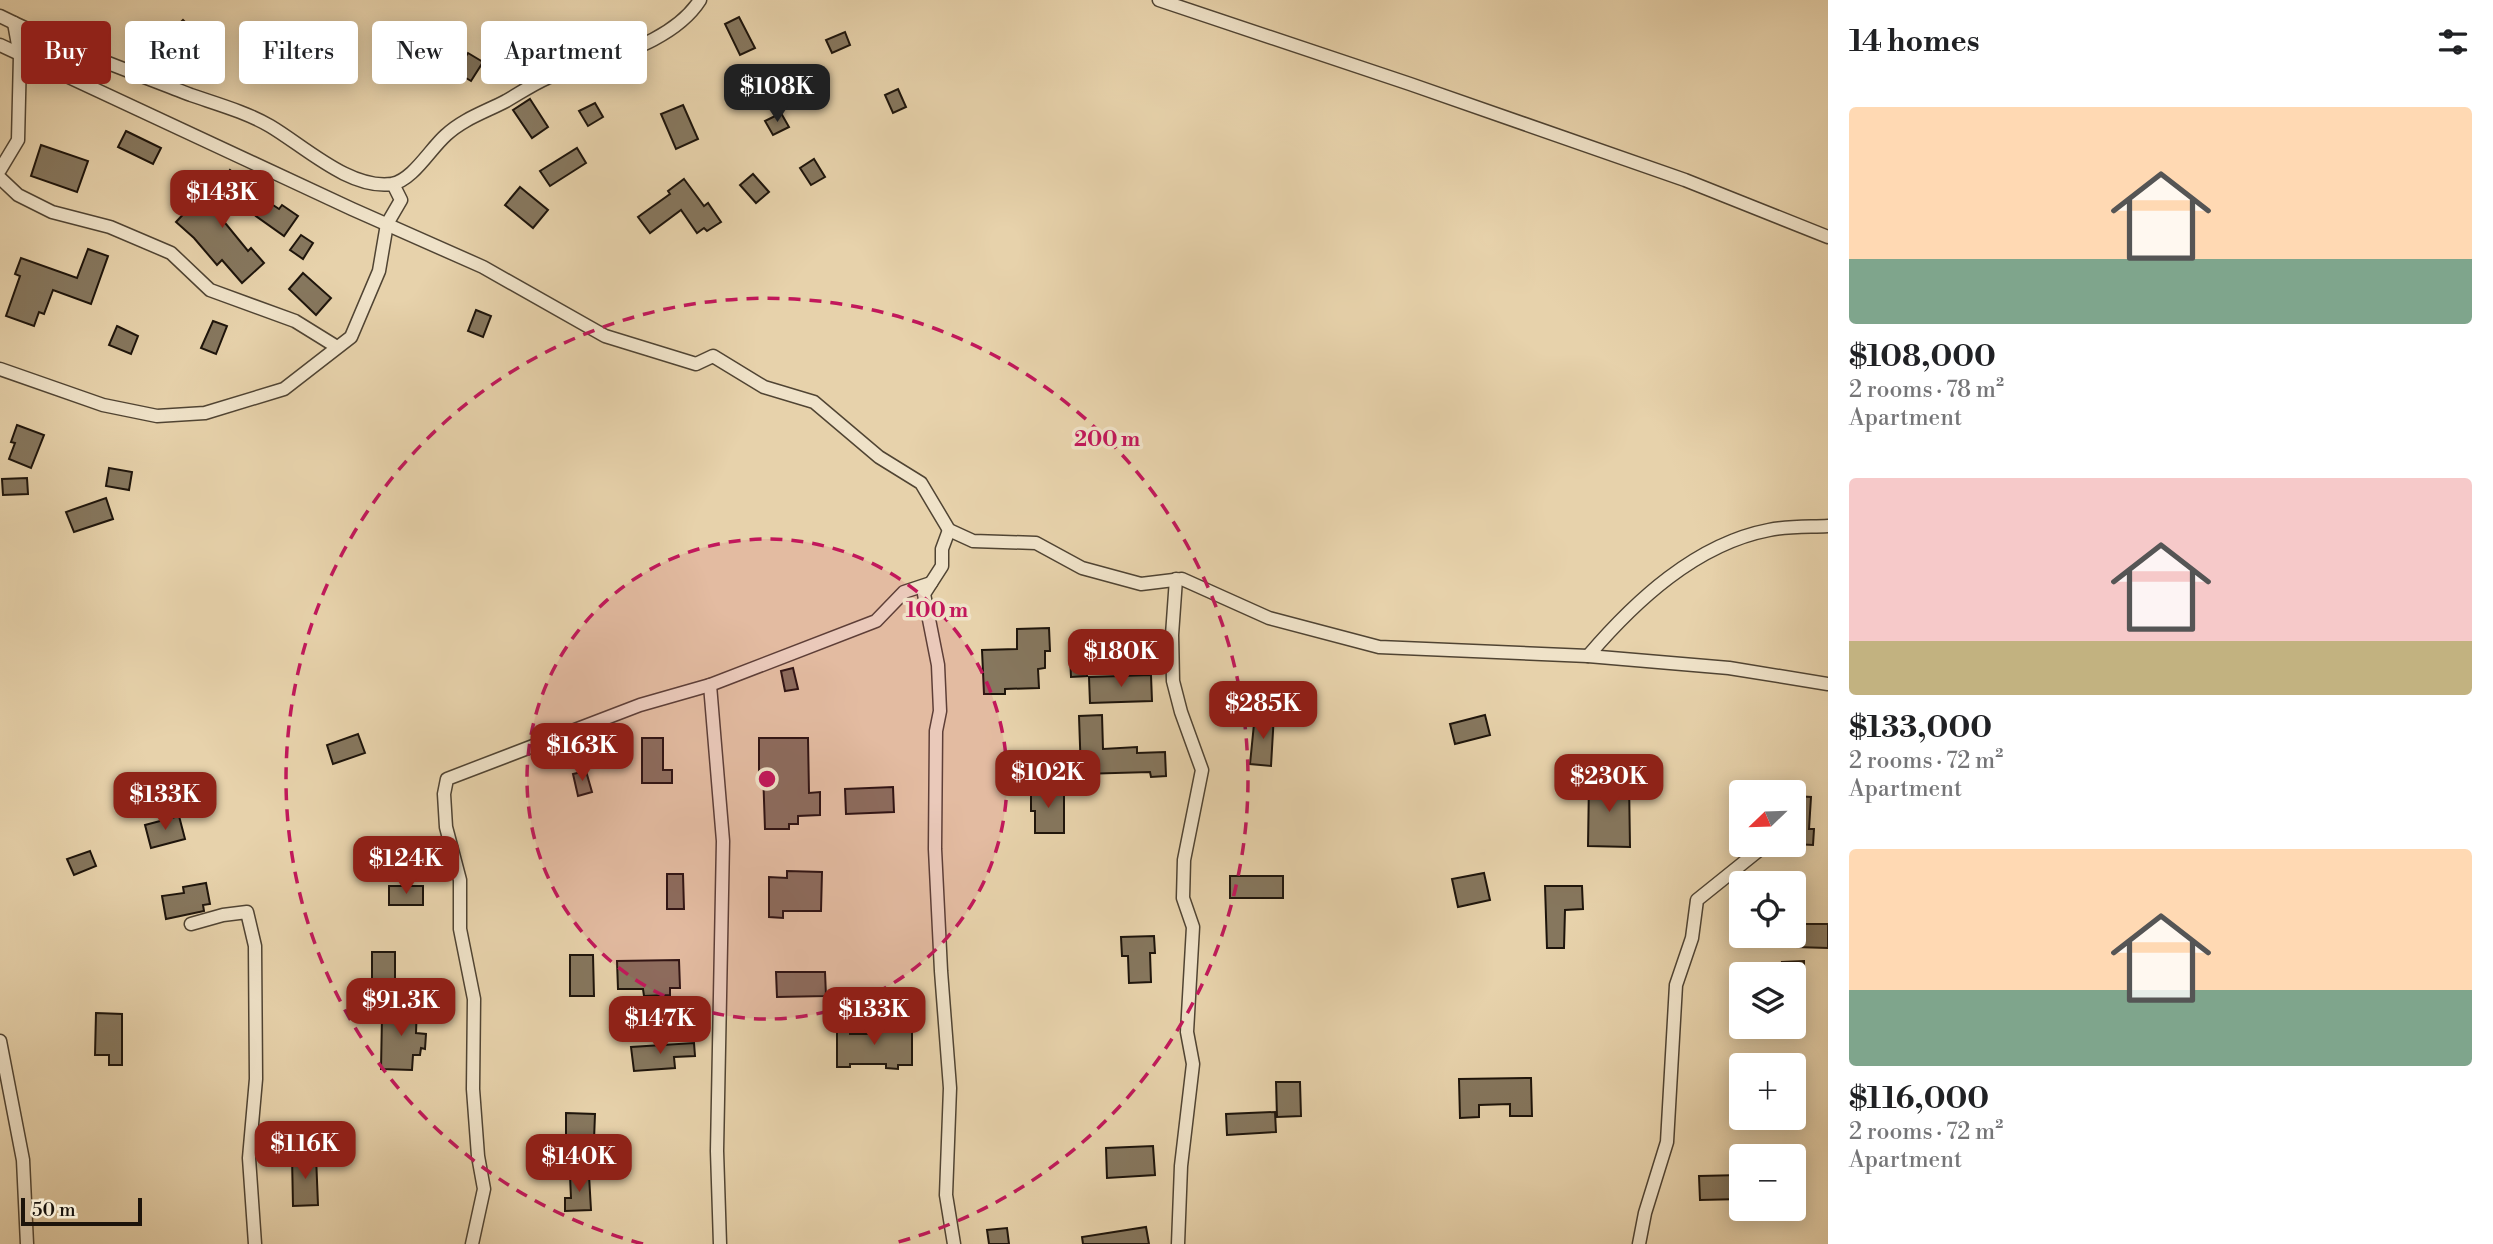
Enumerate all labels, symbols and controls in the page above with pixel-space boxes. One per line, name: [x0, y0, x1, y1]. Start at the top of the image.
chip: Buy: [21, 21, 111, 84]
chip: Rent: [125, 21, 225, 84]
chip: Filters: [239, 21, 358, 84]
chip: New: [372, 21, 467, 84]
chip: Apartment: [481, 21, 647, 84]
text: 14 homes: [1849, 23, 1980, 61]
icon: filters: [2434, 23, 2472, 61]
pin: $108K: [728, 64, 826, 124]
text: $108K: [740, 73, 814, 101]
icon: home: [2098, 153, 2224, 279]
pin: $143K: [173, 170, 271, 230]
text: $143K: [186, 179, 258, 207]
text: $108,000: [1849, 338, 1996, 376]
text: 2 rooms · 78 m²: [1849, 376, 2004, 404]
text: Apartment: [1849, 404, 1962, 432]
text: 200 m: [1074, 427, 1140, 453]
icon: home: [2098, 524, 2224, 650]
text: 100 m: [906, 598, 968, 624]
pin: $180K: [1072, 630, 1170, 689]
text: $180K: [1084, 638, 1158, 666]
pin: $285K: [1214, 682, 1312, 741]
text: $285K: [1225, 690, 1301, 718]
text: $133,000: [1849, 709, 1992, 747]
pin: $163K: [533, 724, 631, 783]
text: $163K: [547, 732, 617, 760]
text: 2 rooms · 72 m²: [1849, 747, 2003, 775]
pin: $102K: [999, 750, 1097, 810]
pin: $230K: [1560, 754, 1658, 814]
text: $102K: [1011, 759, 1085, 787]
text: $230K: [1570, 763, 1648, 791]
centre of rings: [755, 767, 779, 791]
pin: $133K: [116, 772, 214, 832]
text: Apartment: [1849, 775, 1962, 803]
north arrow: [1729, 780, 1806, 858]
map controls: [1729, 780, 1806, 1221]
text: $133K: [129, 781, 201, 809]
pin: $124K: [357, 836, 455, 896]
text: $124K: [369, 845, 443, 873]
button: locate: [1729, 871, 1806, 948]
icon: home: [2098, 895, 2224, 1021]
button: layers: [1729, 962, 1806, 1039]
pin: $91.3K: [344, 978, 458, 1038]
text: $91.3K: [362, 987, 440, 1015]
pin: $133K: [825, 988, 923, 1047]
pin: $147K: [611, 996, 709, 1056]
text: $133K: [838, 996, 910, 1024]
text: $147K: [625, 1005, 695, 1033]
button: +: [1729, 1053, 1806, 1130]
text: $116,000: [1849, 1080, 1989, 1118]
text: 2 rooms · 72 m²: [1849, 1118, 2003, 1146]
pin: $116K: [256, 1122, 354, 1181]
text: $116K: [271, 1130, 339, 1158]
pin: $140K: [530, 1134, 628, 1194]
text: $140K: [542, 1143, 616, 1171]
button: −: [1729, 1144, 1806, 1221]
text: Apartment: [1849, 1146, 1962, 1174]
scale bar: [21, 1195, 142, 1227]
text: 50 m: [32, 1198, 76, 1222]

